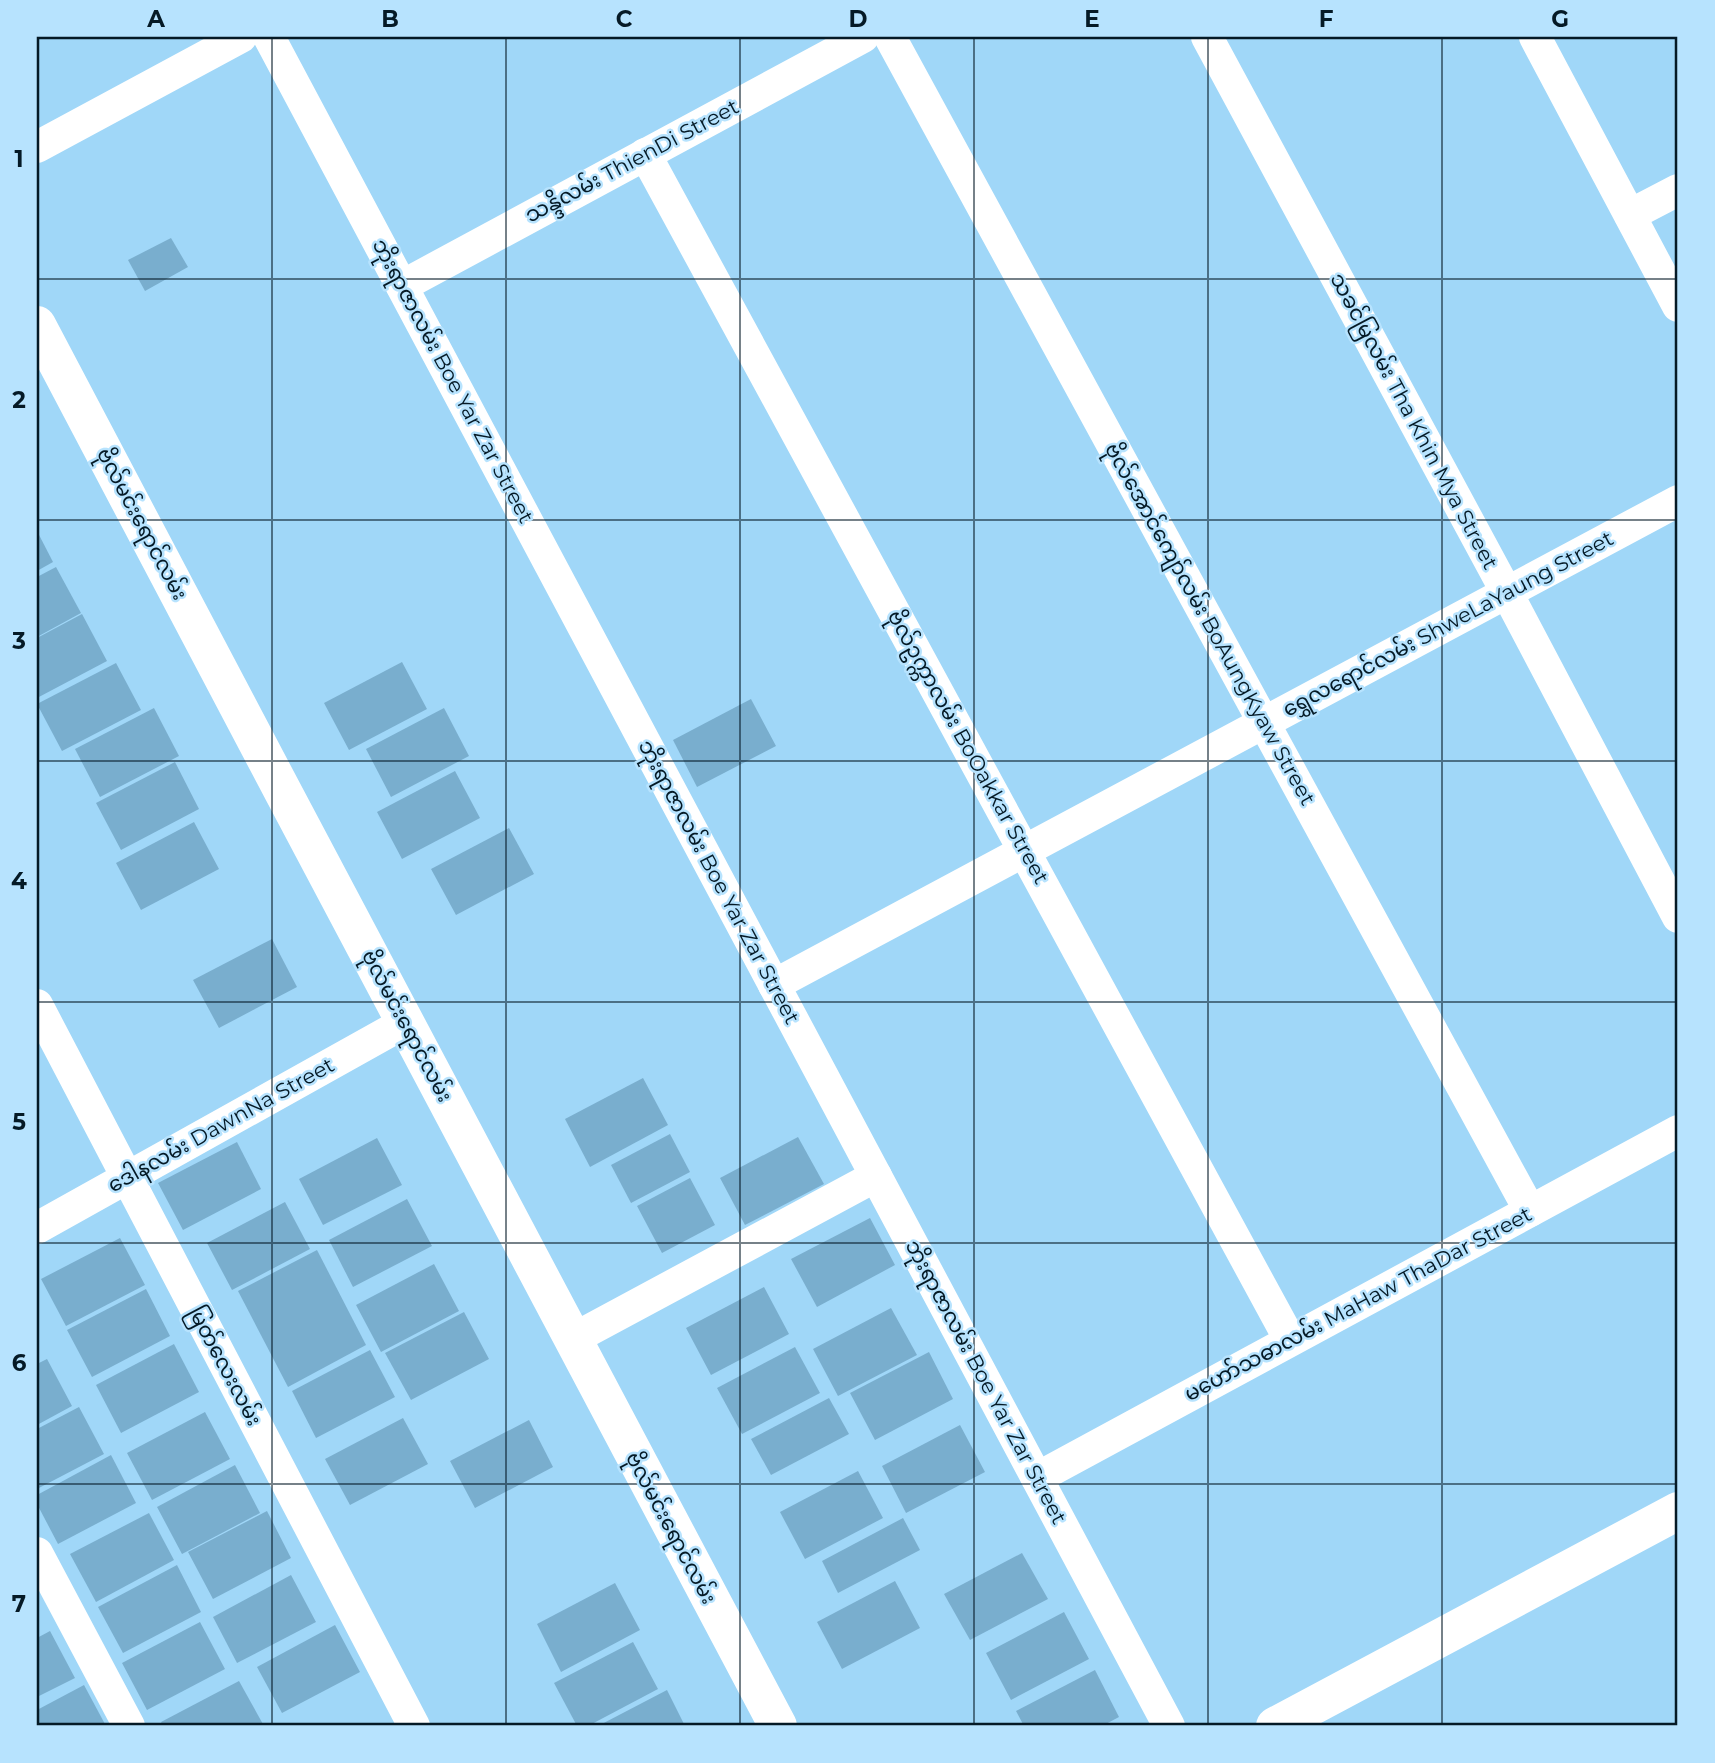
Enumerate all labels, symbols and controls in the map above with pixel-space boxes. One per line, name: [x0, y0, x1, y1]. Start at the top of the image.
text: A: [146, 5, 165, 33]
text: B: [381, 5, 399, 33]
text: C: [616, 5, 633, 33]
text: D: [849, 5, 868, 33]
text: E: [1084, 5, 1100, 33]
text: F: [1319, 5, 1334, 33]
text: G: [1551, 5, 1569, 33]
street label: သန္ဒိလမ်း ThienDi Street: [519, 91, 745, 232]
text: 1: [14, 145, 24, 173]
street label: ဘိုးရာဇာလမ်း Boe Yar Zar Street: [363, 233, 542, 530]
street label: သခင်မြလမ်း Tha Khin Mya Street: [1321, 267, 1506, 576]
text: 2: [12, 386, 26, 414]
street label: ဗိုလ်အောင်ကျော်လမ်း BoAungKyaw Street: [1095, 437, 1324, 812]
street label: ဗိုလ်မင်းရောင်လမ်း: [87, 442, 196, 606]
street label: ရွှေလရောင်လမ်း ShweLaYaung Street: [1277, 523, 1620, 726]
street label: ဗိုလ်ဥက္ကာလမ်း BoOakkar Street: [878, 604, 1057, 890]
text: 3: [11, 627, 26, 655]
street label: ဘိုးရာဇာလမ်း Boe Yar Zar Street: [629, 734, 808, 1031]
text: 4: [11, 867, 27, 895]
street label: ဗိုလ်မင်းရောင်လမ်း: [352, 944, 461, 1108]
street label: ဒေါနလမ်း DawnNa Street: [102, 1049, 341, 1202]
text: 5: [12, 1108, 26, 1136]
street label: မဟော်သဓာလမ်း MaHaw ThaDar Street: [1178, 1198, 1536, 1406]
street label: ဘိုးရာဇာလမ်း Boe Yar Zar Street: [896, 1234, 1075, 1531]
street label: မြတ်လေးလမ်း: [179, 1300, 270, 1432]
text: 6: [12, 1349, 27, 1377]
street label: ဗိုလ်မင်းရောင်လမ်း: [616, 1446, 725, 1610]
text: 7: [12, 1590, 26, 1618]

